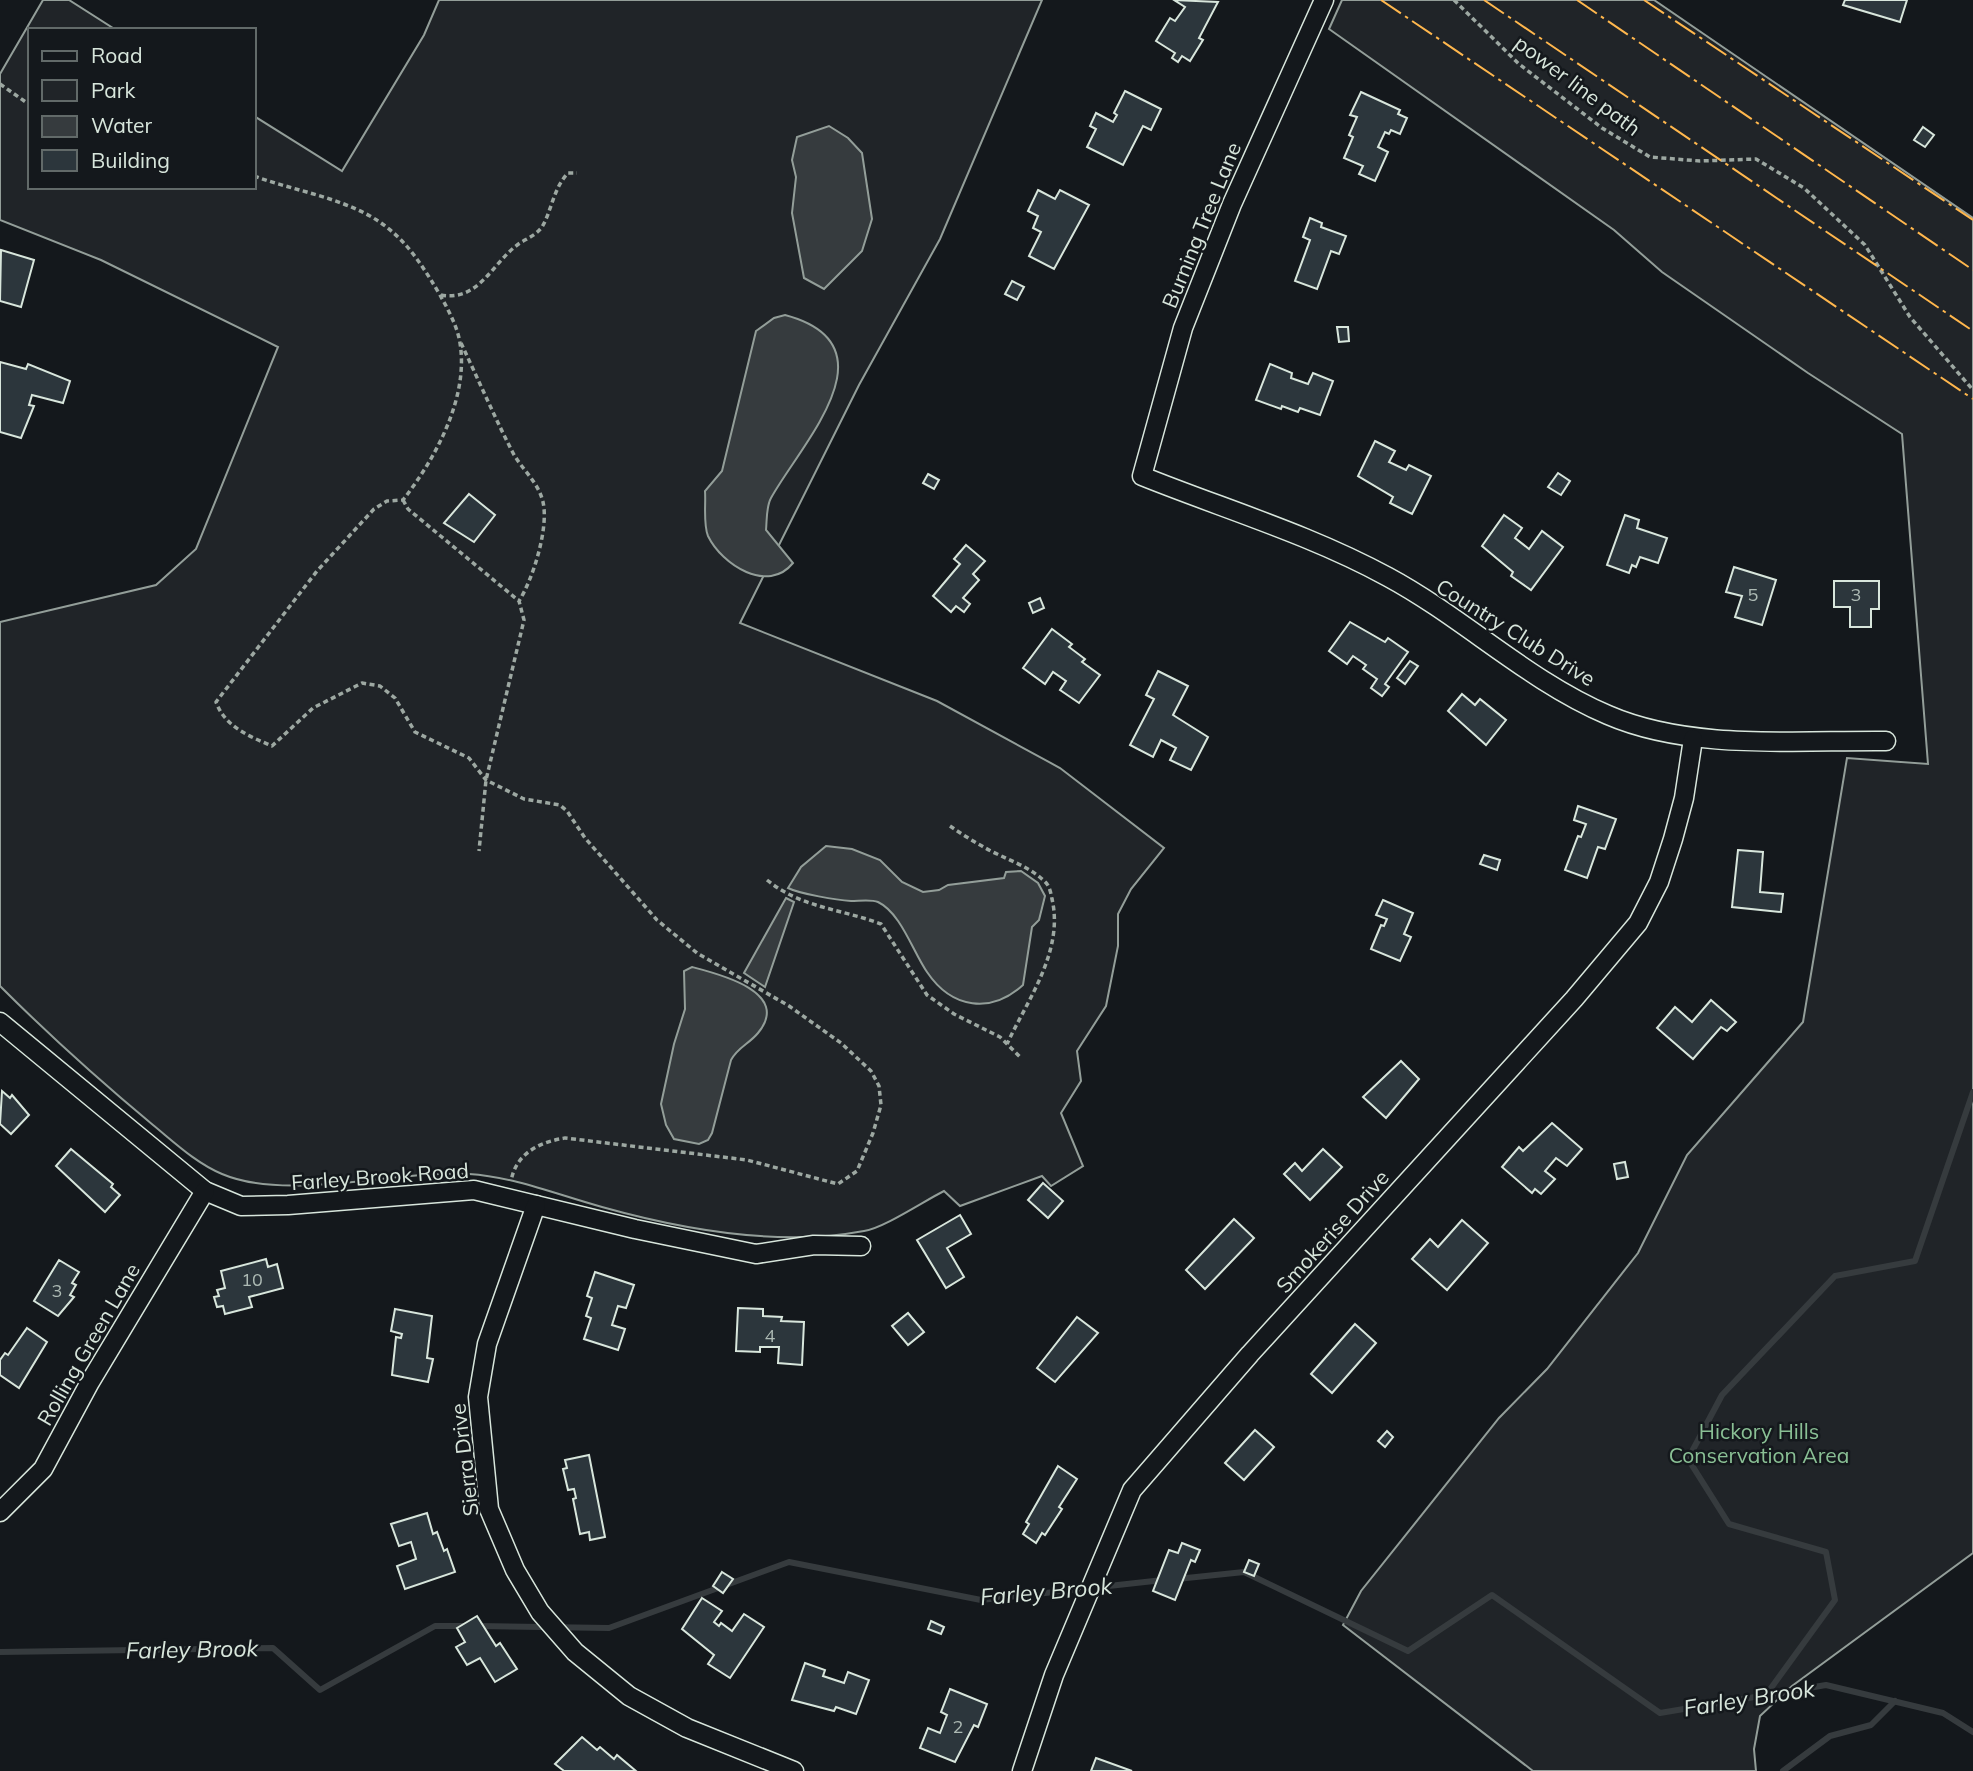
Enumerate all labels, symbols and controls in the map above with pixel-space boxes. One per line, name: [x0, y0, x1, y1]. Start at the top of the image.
legend: [28, 28, 256, 189]
street label: power line path: [1510, 29, 1646, 141]
text: Road: [91, 42, 142, 68]
text: Park: [91, 77, 135, 103]
text: Water: [91, 112, 152, 138]
street label: Burning Tree Lane: [1156, 138, 1246, 312]
text: Building: [91, 147, 170, 173]
street label: Country Club Drive: [1432, 573, 1600, 691]
house number: 5: [1748, 583, 1759, 606]
house number: 3: [1851, 583, 1861, 606]
street label: Farley Brook Road: [290, 1157, 470, 1195]
street label: Smokerise Drive: [1270, 1164, 1394, 1298]
street label: Rolling Green Lane: [31, 1258, 145, 1430]
house number: 10: [241, 1268, 263, 1291]
house number: 3: [52, 1279, 62, 1302]
house number: 4: [765, 1324, 776, 1347]
street label: Sierra Drive: [444, 1402, 484, 1518]
park label: Hickory Hills Conservation Area: [1669, 1418, 1849, 1468]
water label: Farley Brook: [979, 1571, 1114, 1611]
water label: Farley Brook: [125, 1633, 260, 1665]
water label: Farley Brook: [1681, 1673, 1818, 1723]
house number: 2: [953, 1715, 963, 1738]

